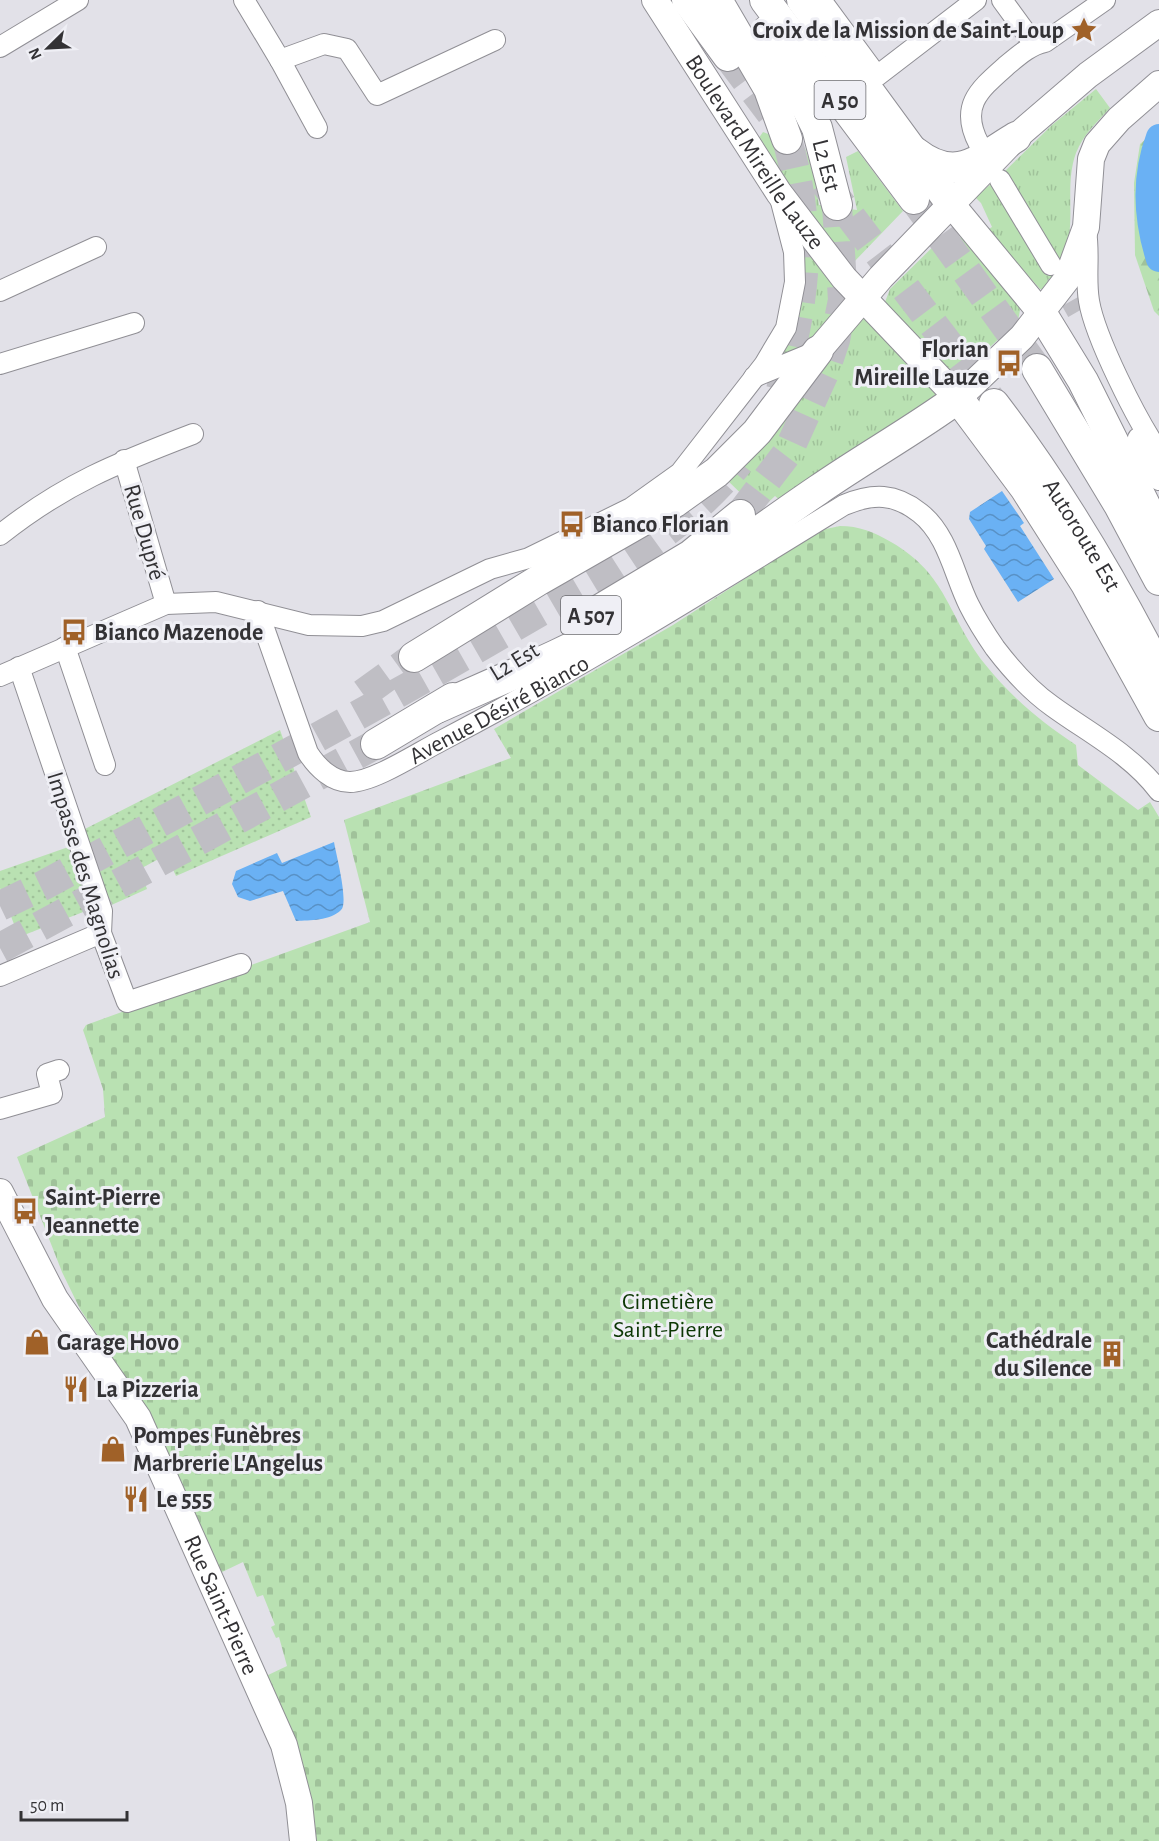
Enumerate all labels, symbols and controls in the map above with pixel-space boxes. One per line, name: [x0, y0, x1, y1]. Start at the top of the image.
place icon: Croix de la Mission de Saint-Loup: [1069, 15, 1099, 45]
north arrow: [18, 18, 78, 78]
place label: Croix de la Mission de Saint-Loup: [752, 19, 1064, 43]
text: N: [26, 45, 45, 62]
street label: Boulevard Mireille Lauze: [681, 51, 828, 254]
road number: A 50: [814, 81, 866, 119]
street label: L2 Est: [807, 137, 844, 194]
place label: Florian Mireille Lauze: [854, 338, 989, 390]
bus stop icon: Florian Mireille Lauze: [994, 348, 1024, 378]
street label: Autoroute Est: [1038, 475, 1125, 596]
street label: Rue Dupré: [119, 482, 169, 583]
bus stop icon: Bianco Florian: [557, 509, 587, 539]
place label: Bianco Florian: [592, 513, 729, 537]
road number: A 507: [561, 596, 621, 634]
bus stop icon: Bianco Mazenode: [59, 617, 89, 647]
place label: Bianco Mazenode: [94, 621, 263, 645]
street label: L2 Est: [486, 638, 544, 686]
street label: Avenue Désiré Bianco: [405, 651, 593, 769]
street label: Impasse des Magnolias: [42, 769, 128, 982]
place label: Saint-Pierre Jeannette: [45, 1186, 161, 1238]
bus stop icon: Saint-Pierre Jeannette: [10, 1196, 40, 1226]
park label: Cimetière Saint-Pierre: [613, 1290, 723, 1342]
shop icon: Garage Hovo: [22, 1327, 52, 1357]
place label: Cathédrale du Silence: [986, 1329, 1092, 1381]
place label: Garage Hovo: [57, 1331, 179, 1355]
building icon: Cathédrale du Silence: [1097, 1339, 1127, 1369]
restaurant icon: La Pizzeria: [61, 1374, 91, 1404]
place label: La Pizzeria: [96, 1378, 199, 1402]
place label: Pompes Funèbres Marbrerie L'Angelus: [133, 1424, 323, 1476]
shop icon: Pompes Funèbres Marbrerie L'Angelus: [98, 1434, 128, 1464]
restaurant icon: Le 555: [121, 1484, 151, 1514]
place label: Le 555: [156, 1488, 212, 1512]
street label: Rue Saint-Pierre: [179, 1532, 262, 1679]
scale bar: [21, 1784, 128, 1822]
text: 50 m: [30, 1797, 64, 1815]

